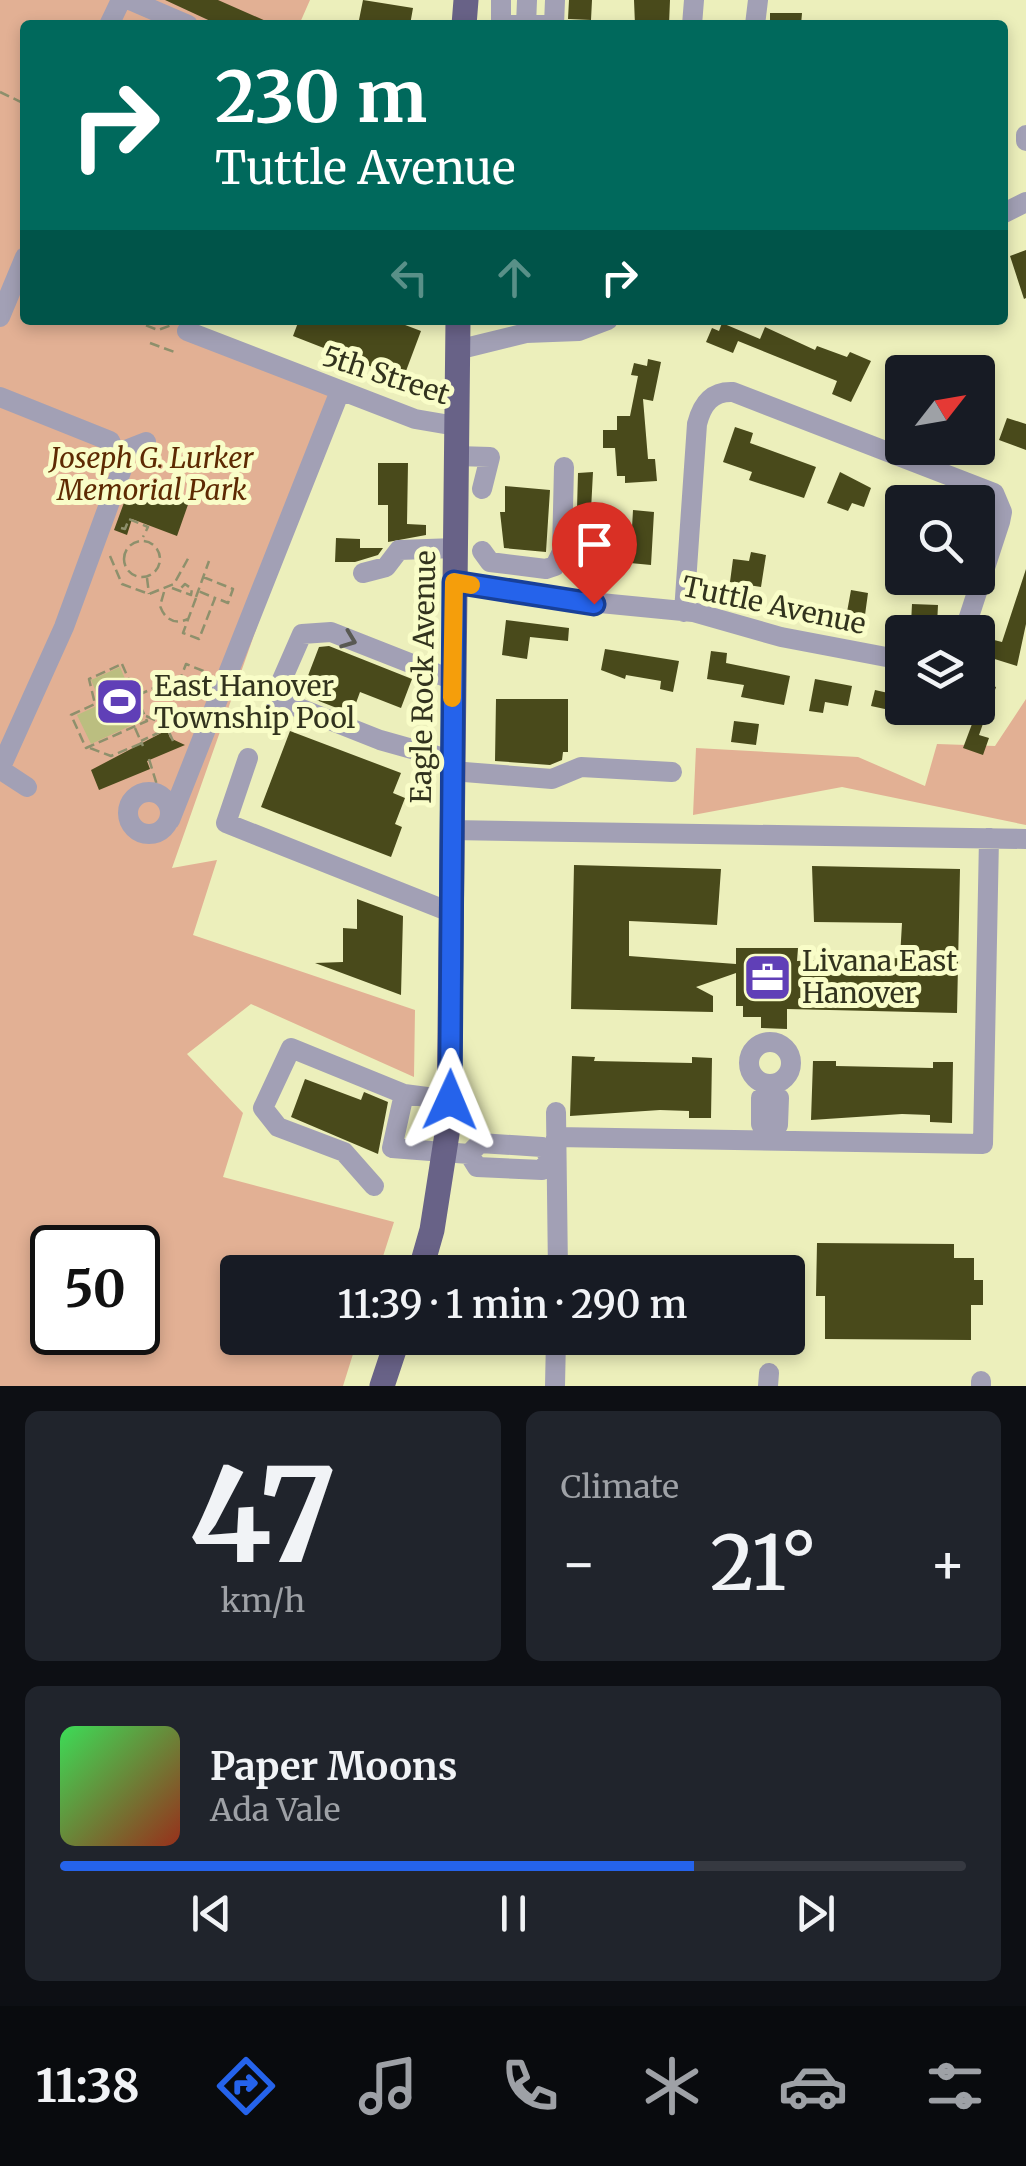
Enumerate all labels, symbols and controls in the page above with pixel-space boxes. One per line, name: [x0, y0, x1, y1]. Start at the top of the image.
text: 230 m: [215, 53, 427, 141]
icon: right: [50, 60, 180, 190]
text: Tuttle Avenue: [215, 140, 515, 196]
icon: left: [382, 250, 437, 305]
icon: ahead: [487, 250, 542, 305]
icon: right: [592, 250, 647, 305]
street label: 5th Street: [318, 338, 454, 412]
north arrow: [885, 355, 995, 465]
map controls: [885, 355, 995, 725]
park label: Joseph G. Lurker Memorial Park: [48, 440, 254, 508]
button: search: [885, 485, 995, 595]
pin: [552, 502, 637, 605]
icon: arrive: [567, 517, 622, 572]
street label: Eagle Rock Avenue: [403, 550, 443, 804]
street label: Tuttle Avenue: [679, 568, 869, 642]
button: layers: [885, 615, 995, 725]
one-way arrow: [340, 628, 357, 648]
place label: East Hanover Township Pool: [154, 668, 356, 736]
sports icon: East Hanover Township Pool: [93, 676, 145, 728]
place label: Livana East Hanover: [802, 943, 957, 1011]
office icon: Livana East Hanover: [741, 951, 793, 1003]
position arrow: [398, 1048, 502, 1152]
speed limit sign: 50: [30, 1225, 160, 1355]
text: 11:39 · 1 min · 290 m: [338, 1281, 688, 1328]
text: 47: [189, 1434, 336, 1597]
text: Climate: [561, 1467, 679, 1507]
text: 21°: [710, 1516, 817, 1610]
text: −: [561, 1529, 597, 1598]
text: +: [929, 1529, 966, 1598]
text: km/h: [220, 1581, 305, 1621]
text: Paper Moons: [210, 1743, 457, 1790]
text: Ada Vale: [210, 1790, 340, 1830]
icon: previous: [184, 1886, 239, 1941]
icon: pause: [486, 1886, 541, 1941]
icon: next: [788, 1886, 843, 1941]
icon: directions: [211, 2051, 281, 2121]
icon: music: [353, 2051, 423, 2121]
icon: phone: [495, 2051, 565, 2121]
icon: climate: [637, 2051, 707, 2121]
icon: car: [778, 2051, 848, 2121]
icon: filters: [920, 2051, 990, 2121]
text: 11:38: [36, 2058, 140, 2114]

